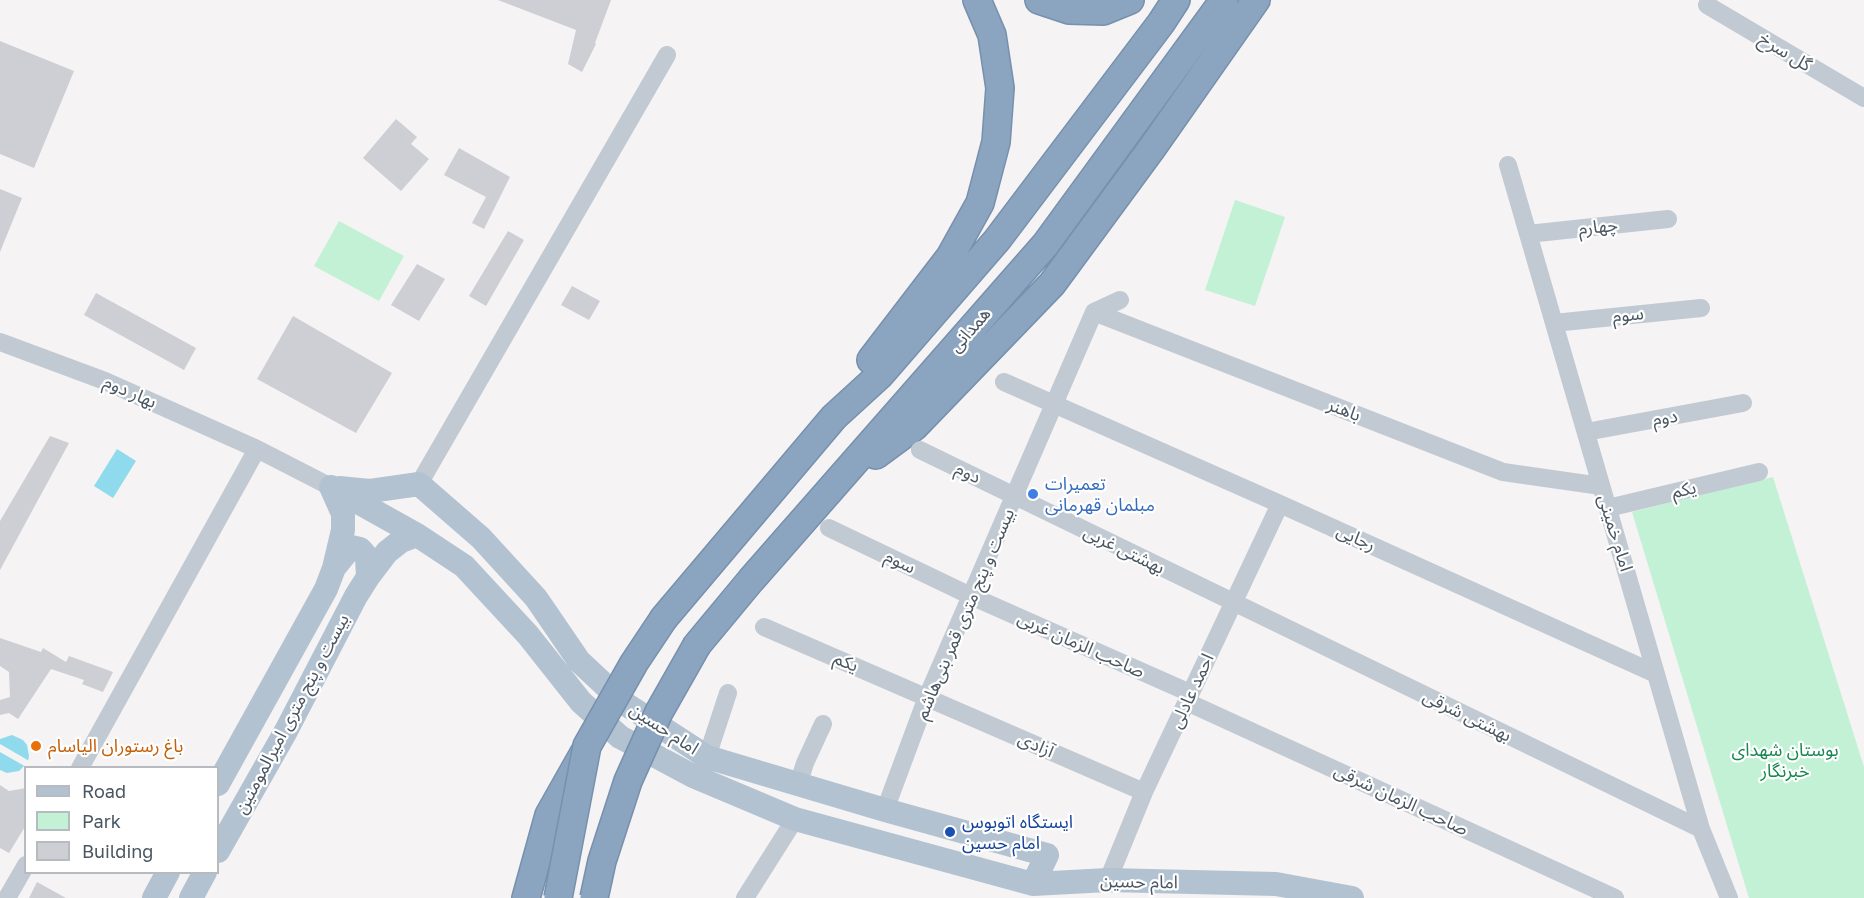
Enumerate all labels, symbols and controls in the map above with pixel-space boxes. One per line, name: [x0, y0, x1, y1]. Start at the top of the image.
street label: گل سرخ: [1755, 28, 1815, 76]
street label: چهارم: [1577, 214, 1619, 240]
street label: همدانی: [945, 303, 995, 357]
street label: سوم: [1611, 303, 1645, 327]
street label: بهار دوم: [100, 371, 160, 413]
street label: باهنر: [1324, 394, 1364, 426]
street label: دوم: [1651, 405, 1679, 431]
street label: دوم: [952, 458, 984, 488]
place label: تعمیرات مبلمان قهرمانی: [1045, 473, 1155, 516]
street label: یکم: [1670, 477, 1698, 503]
marker: تعمیرات مبلمان قهرمانی: [1026, 487, 1040, 501]
street label: امام خمینی: [1593, 492, 1637, 574]
street label: بیست و پنج متری قمر بنی‌هاشم: [911, 505, 1019, 723]
street label: رجایی: [1333, 520, 1379, 556]
street label: بهشتی غربی: [1080, 521, 1168, 579]
street label: سوم: [881, 545, 919, 579]
street label: صاحب الزمان غربی: [1014, 607, 1148, 683]
street label: بیست و پنج متری امیرالمومنین: [230, 610, 354, 818]
street label: یکم: [830, 647, 862, 677]
street label: احمد عادلی: [1165, 650, 1219, 732]
street label: بهشتی شرقی: [1419, 685, 1515, 747]
street label: امام حسین: [625, 699, 703, 759]
street label: آزادی: [1015, 728, 1057, 762]
place label: باغ رستوران الیاسام: [48, 735, 183, 757]
marker: باغ رستوران الیاسام: [29, 739, 43, 753]
park label: بوستان شهدای خبرنگار: [1731, 739, 1839, 782]
street label: صاحب الزمان شرقی: [1331, 760, 1471, 840]
legend: [24, 766, 219, 874]
text: Road: [82, 780, 126, 802]
text: Park: [82, 810, 121, 832]
place label: ایستگاه اتوبوس امام حسین: [962, 811, 1073, 854]
marker: ایستگاه اتوبوس امام حسین: [943, 825, 957, 839]
text: Building: [82, 840, 153, 862]
street label: امام حسین: [1100, 871, 1178, 893]

